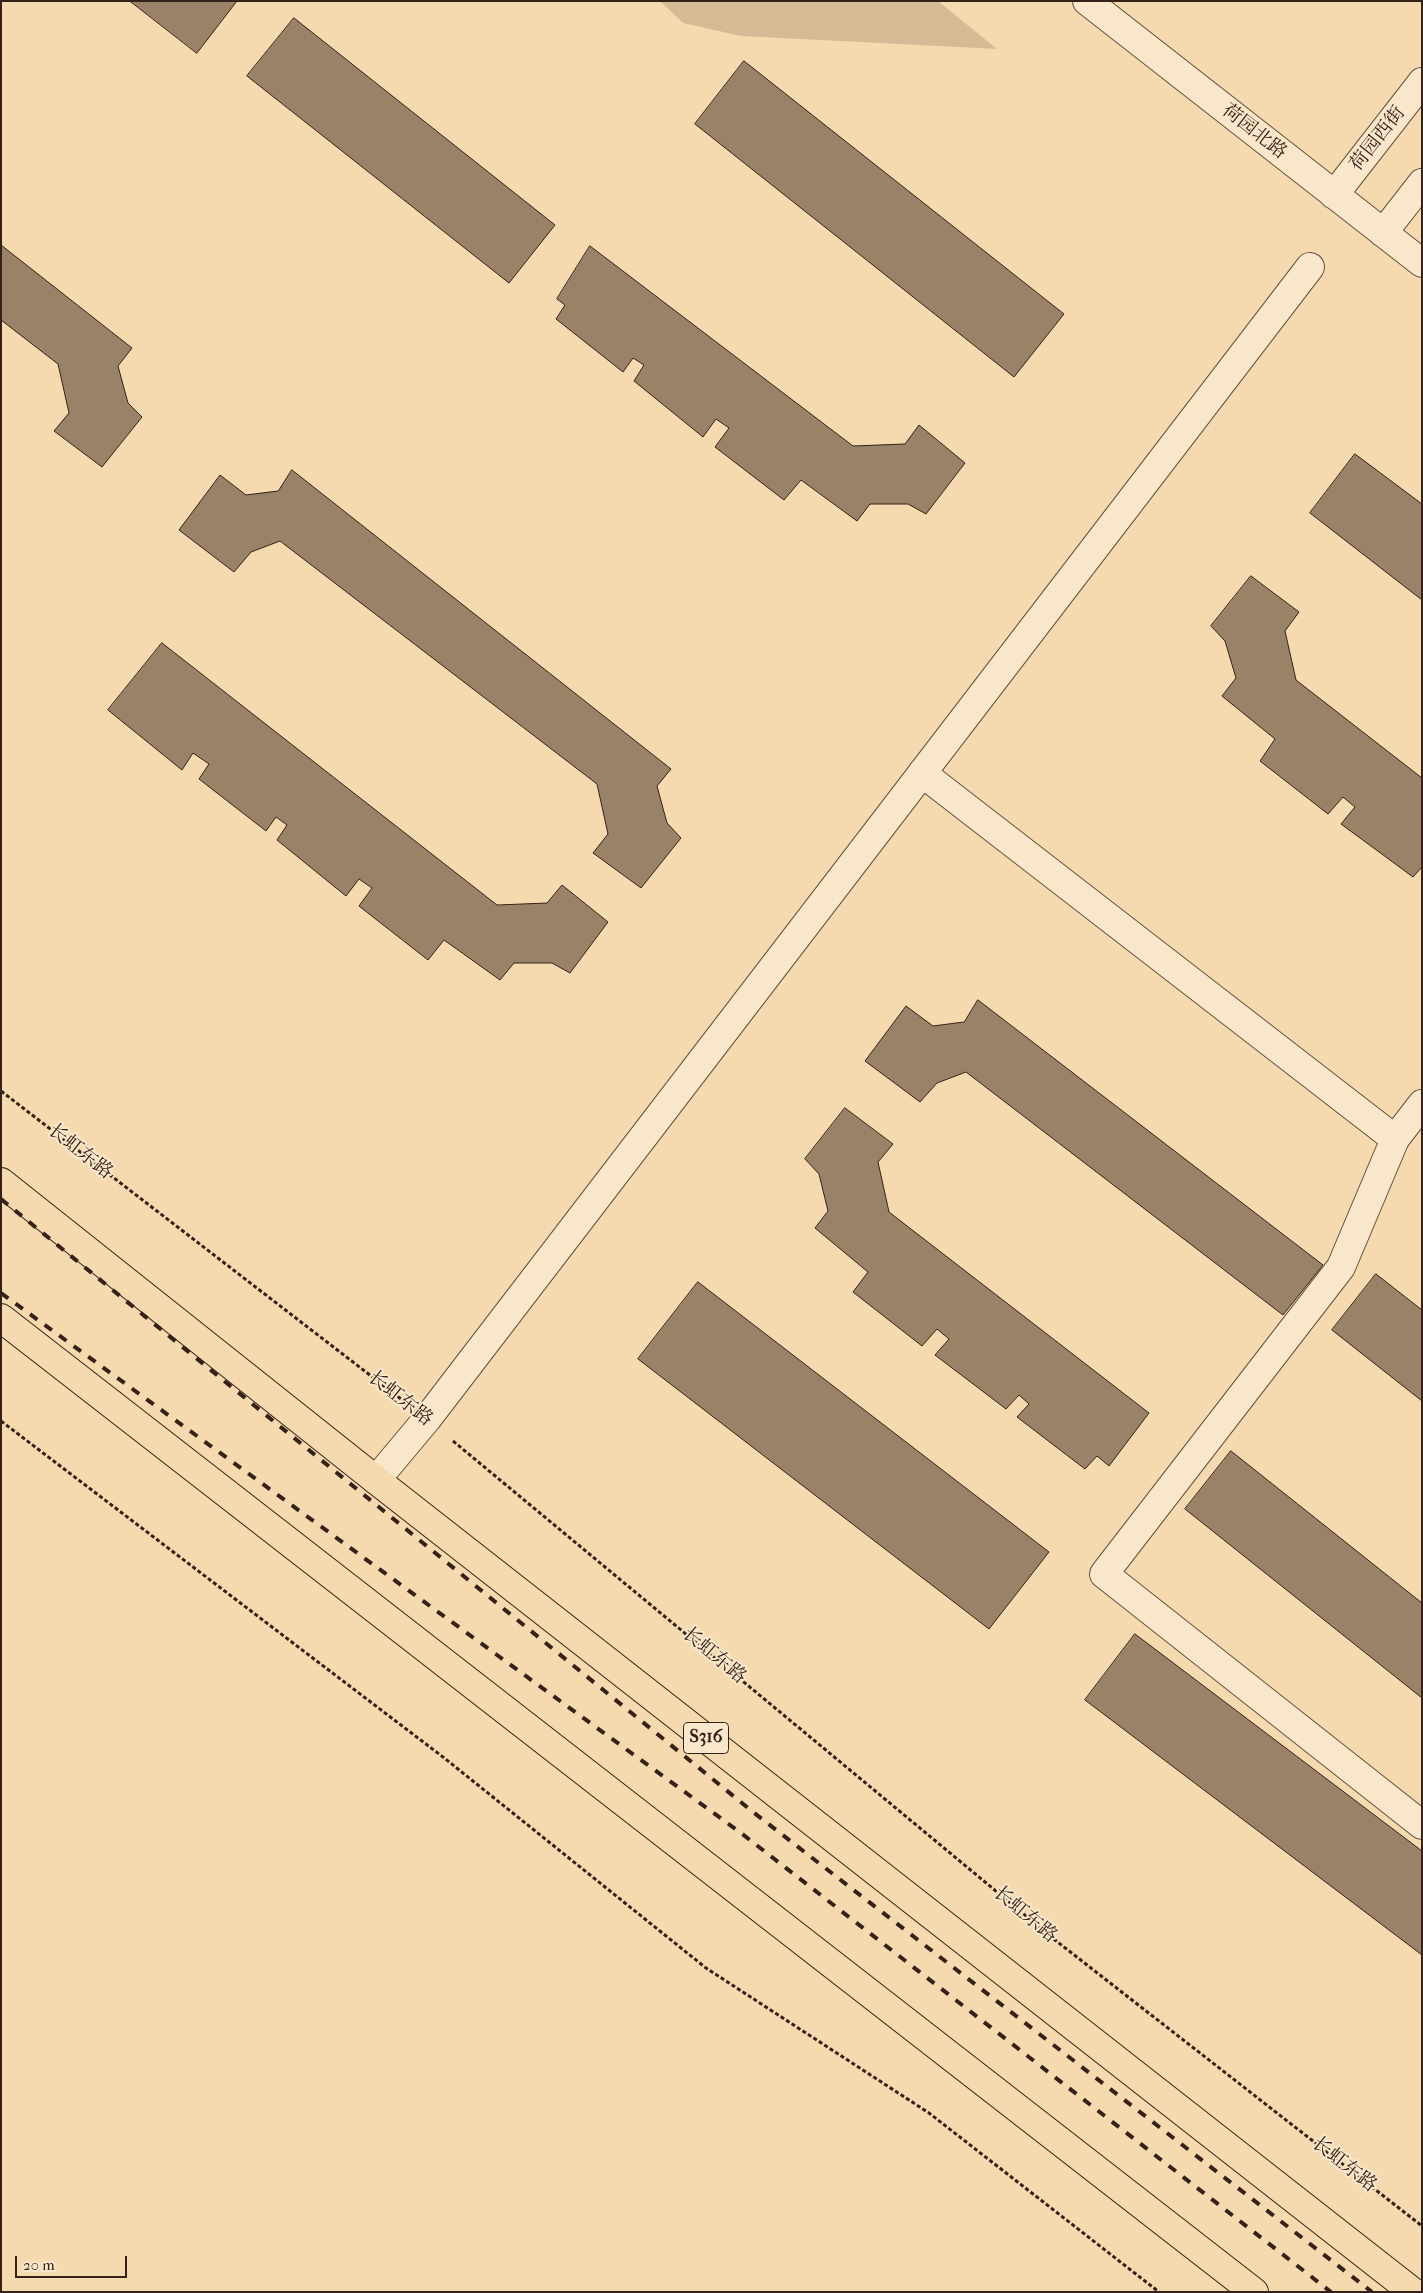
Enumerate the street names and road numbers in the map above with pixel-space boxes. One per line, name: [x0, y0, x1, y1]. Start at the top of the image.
street label: 荷园北路: [1217, 100, 1291, 164]
street label: 荷园西街: [1346, 102, 1410, 176]
street label: 长虹东路: [43, 1120, 117, 1184]
street label: 长虹东路: [363, 1367, 437, 1431]
street label: 长虹东路: [678, 1623, 750, 1689]
road number: S316: [684, 1722, 728, 1754]
street label: 长虹东路: [989, 1882, 1061, 1948]
street label: 长虹东路: [1307, 2133, 1381, 2197]

